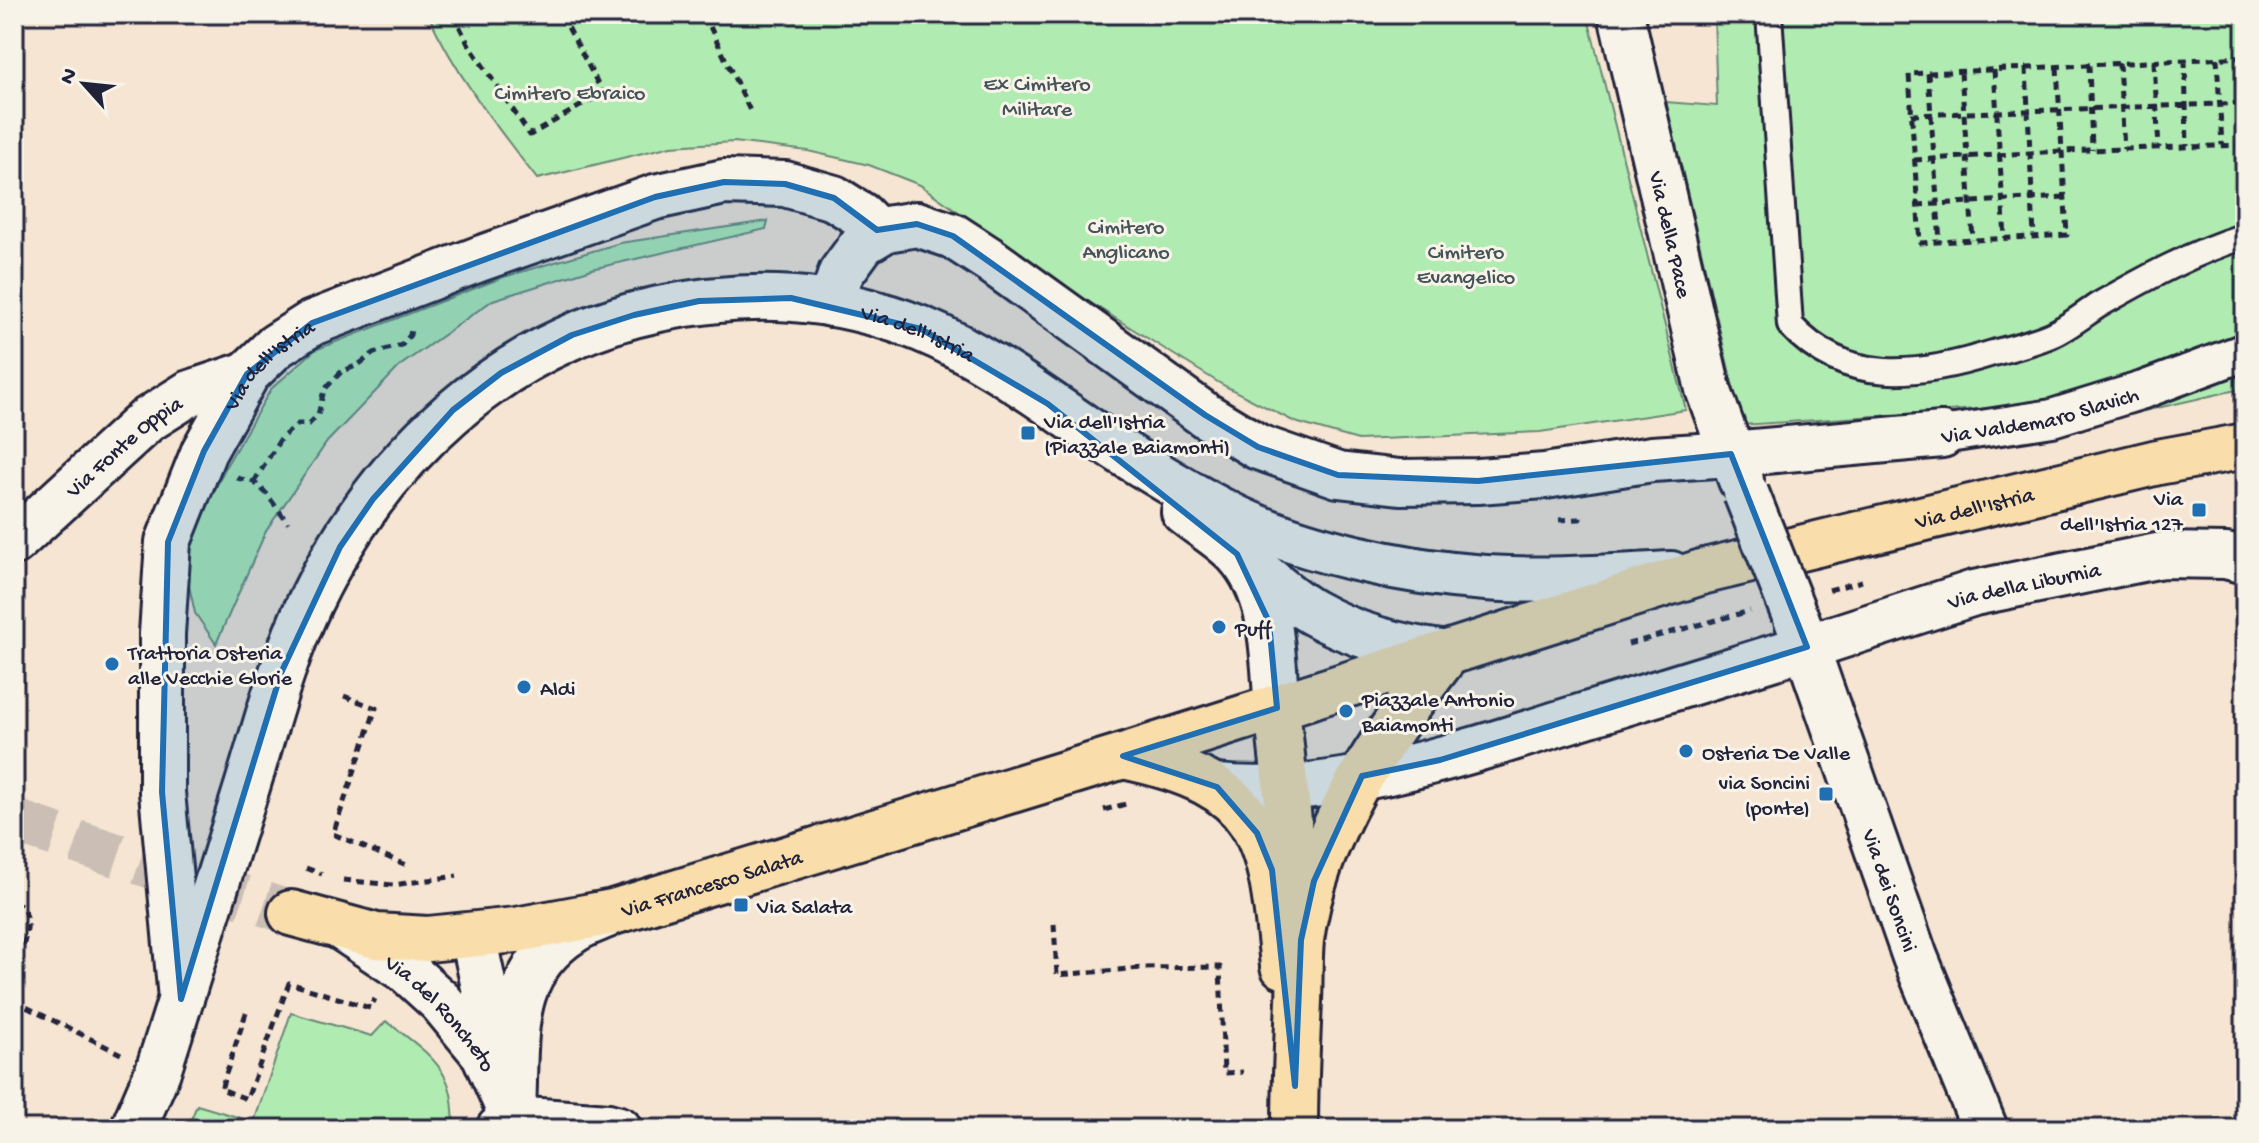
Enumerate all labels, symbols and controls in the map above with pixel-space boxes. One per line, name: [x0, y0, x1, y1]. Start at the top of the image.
north arrow: [44, 44, 124, 124]
text: N: [55, 64, 85, 89]
park label: Ex Cimitero Militare: [983, 73, 1091, 124]
park label: Cimitero Ebraico: [495, 82, 645, 108]
street label: Via della Pace: [1641, 168, 1696, 301]
park label: Cimitero Anglicano: [1082, 216, 1170, 267]
park label: Cimitero Evangelico: [1417, 241, 1515, 292]
street label: Via dell'Istria: [857, 301, 979, 370]
street label: Via dell'Istria: [220, 315, 321, 417]
street label: Via Valdemaro Slavich: [1939, 383, 2143, 452]
street label: Via Fonte Oppia: [61, 392, 189, 506]
place label: Via dell'Istria (Piazzale Baiamonti): [1043, 411, 1230, 462]
marker: Via dell'Istria (Piazzale Baiamonti): [1019, 424, 1037, 442]
street label: Via dell'Istria: [1912, 483, 2038, 537]
place label: Via dell'Istria 127: [2060, 488, 2184, 539]
marker: Via dell'Istria 127: [2190, 501, 2208, 519]
street label: Via della Liburnia: [1944, 559, 2104, 618]
marker: Puff: [1210, 618, 1228, 636]
place label: Puff: [1234, 618, 1273, 644]
place label: Trattoria Osteria alle Vecchie Glorie: [126, 642, 293, 693]
marker: Trattoria Osteria alle Vecchie Glorie: [103, 655, 121, 673]
marker: Aldi: [515, 678, 533, 696]
place label: Aldi: [540, 678, 575, 704]
place label: Piazzale Antonio Baiamonti: [1361, 689, 1515, 740]
marker: Piazzale Antonio Baiamonti: [1337, 702, 1355, 720]
marker: Osteria De Valle: [1677, 742, 1695, 760]
place label: Osteria De Valle: [1702, 742, 1851, 768]
place label: via Soncini (ponte): [1719, 772, 1810, 823]
marker: via Soncini (ponte): [1817, 785, 1835, 803]
street label: Via dei Soncini: [1854, 825, 1921, 956]
street label: Via Francesco Salata: [618, 846, 807, 926]
marker: Via Salata: [732, 896, 750, 914]
place label: Via Salata: [756, 896, 853, 922]
street label: Via del Roncheto: [378, 951, 499, 1077]

